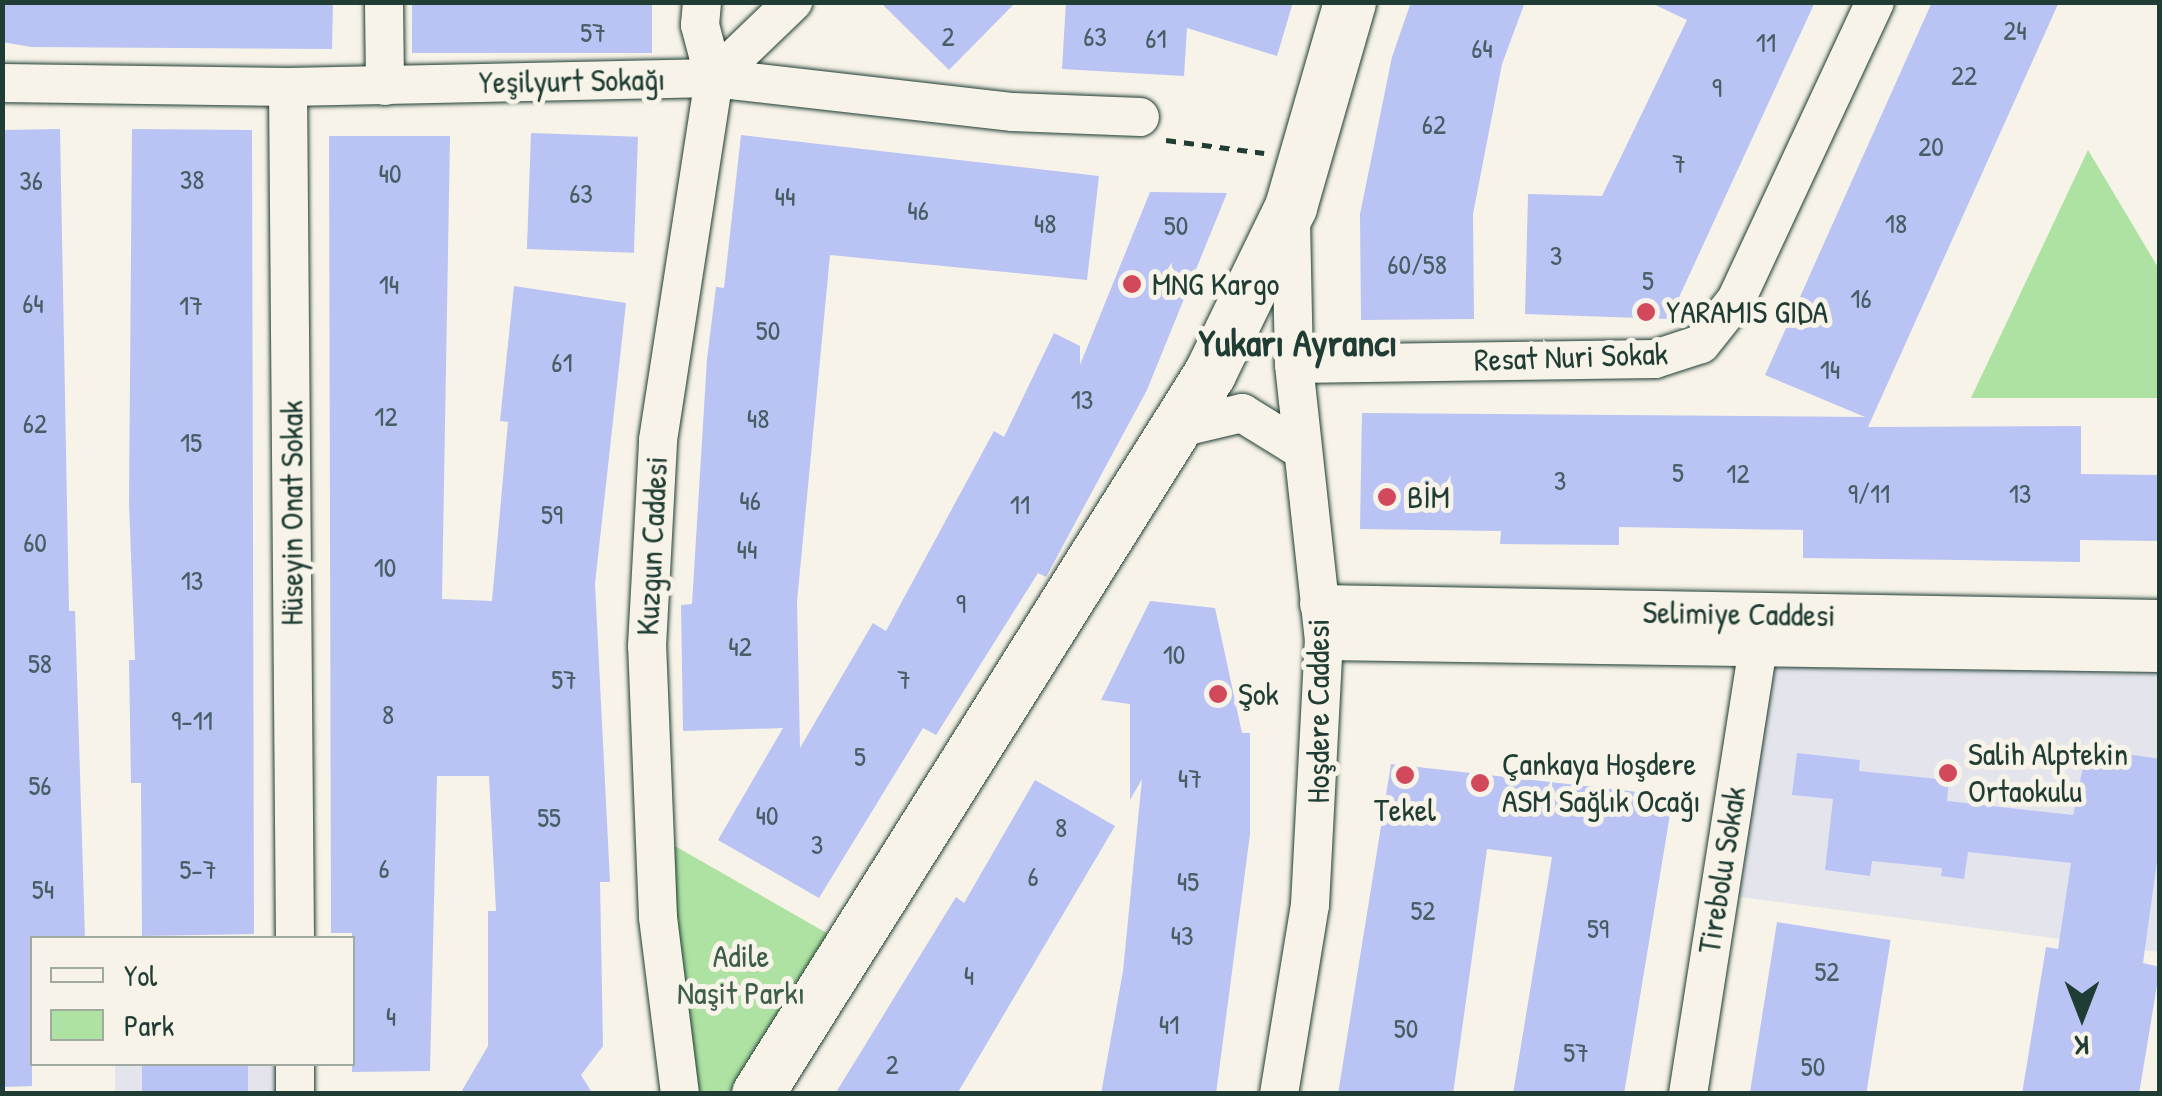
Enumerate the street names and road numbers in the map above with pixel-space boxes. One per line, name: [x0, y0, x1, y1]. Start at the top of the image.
street label: Yeşilyurt Sokağı: [478, 60, 666, 102]
street label: Resat Nuri Sokak: [1473, 334, 1669, 380]
street label: Hüseyin Onat Sokak: [273, 400, 311, 626]
street label: Kuzgun Caddesi: [628, 455, 676, 637]
street label: Selimiye Caddesi: [1642, 593, 1836, 635]
street label: Hoşdere Caddesi: [1299, 618, 1337, 804]
street label: Tirebolu Sokak: [1690, 784, 1754, 956]

